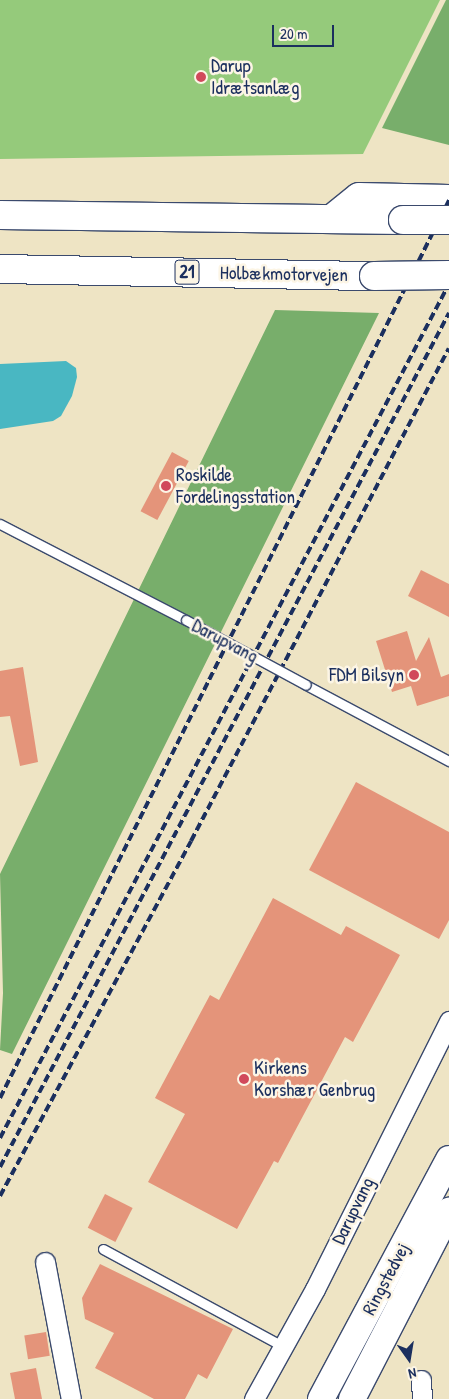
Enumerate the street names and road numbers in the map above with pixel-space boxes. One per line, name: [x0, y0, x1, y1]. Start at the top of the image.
road number: 21: [174, 256, 200, 288]
street label: Holbækmotorvejen: [220, 261, 348, 287]
street label: Darupvang: [188, 614, 262, 668]
street label: Darupvang: [327, 1174, 379, 1248]
street label: Ringstedvej: [358, 1239, 414, 1319]

